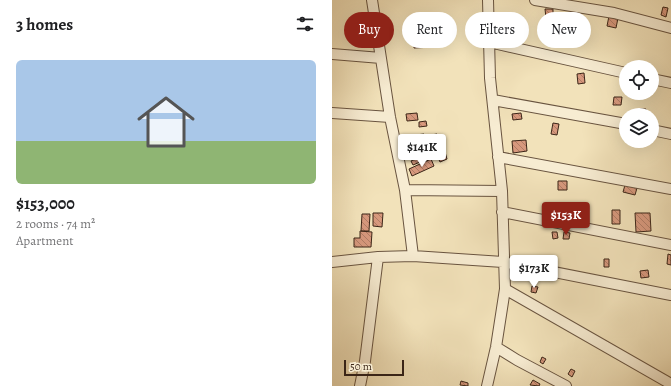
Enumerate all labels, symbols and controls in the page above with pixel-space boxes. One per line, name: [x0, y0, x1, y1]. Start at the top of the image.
chip: Buy: [344, 12, 394, 48]
chip: Rent: [402, 12, 457, 48]
chip: Filters: [465, 12, 529, 48]
chip: New: [537, 12, 591, 48]
text: 3 homes: [16, 13, 73, 36]
icon: filters: [294, 13, 316, 35]
map controls: [619, 60, 659, 148]
button: locate: [619, 60, 659, 100]
icon: home: [130, 86, 202, 158]
button: layers: [619, 108, 659, 148]
pin: $141K: [394, 134, 450, 168]
text: $141K: [407, 138, 437, 155]
text: $153,000: [16, 192, 75, 215]
pin: $153K: [538, 202, 594, 236]
text: $153K: [551, 206, 581, 223]
text: 2 rooms · 74 m²: [16, 215, 95, 232]
text: Apartment: [16, 232, 74, 249]
pin: $173K: [506, 255, 562, 289]
text: $173K: [519, 259, 549, 276]
scale bar: [344, 358, 404, 377]
text: 50 m: [350, 359, 372, 374]

